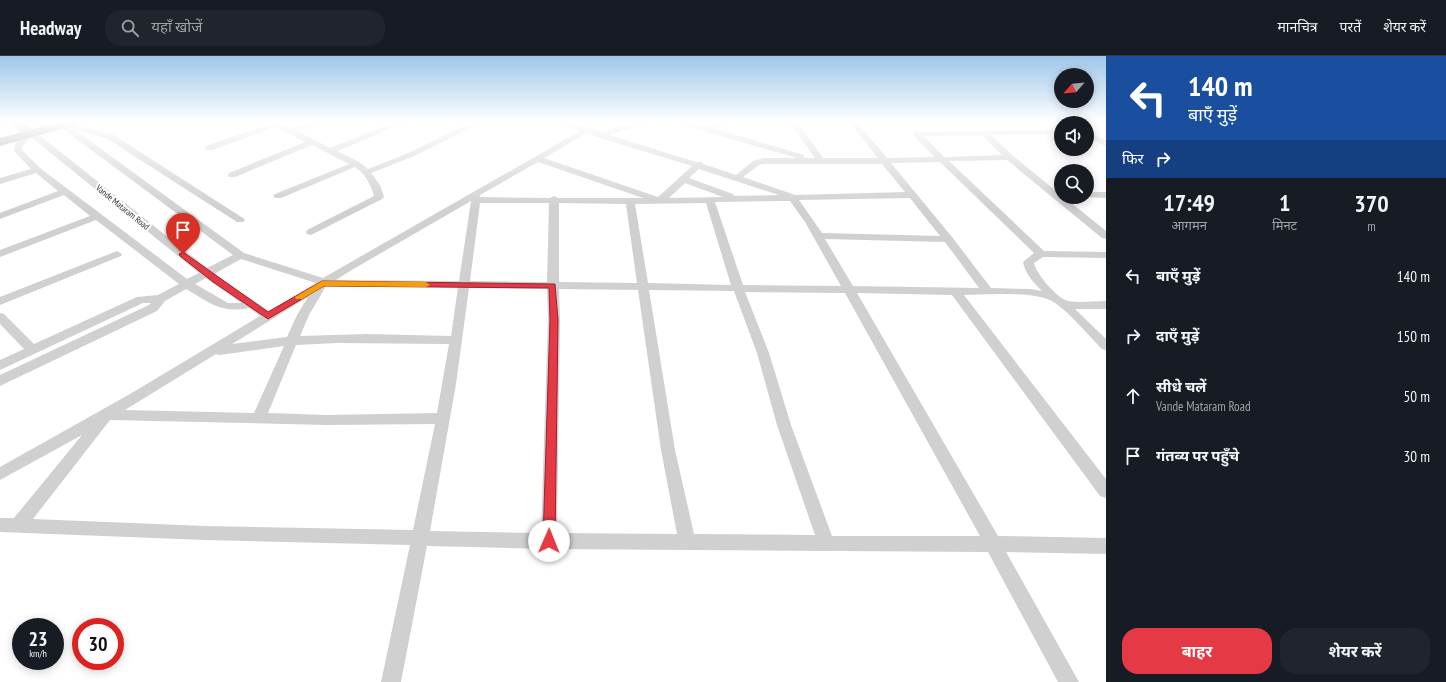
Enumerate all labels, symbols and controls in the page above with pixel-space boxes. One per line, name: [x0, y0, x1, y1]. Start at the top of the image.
search box: [105, 10, 385, 46]
text: Headway: [20, 16, 81, 40]
icon: search: [119, 17, 141, 39]
text: यहाँ खोजें: [151, 17, 202, 36]
text: मानचित्र: [1278, 18, 1318, 36]
text: परतें: [1340, 18, 1361, 36]
text: शेयर करें: [1383, 18, 1426, 36]
text: 140 m: [1188, 67, 1252, 104]
north arrow: [1054, 68, 1094, 108]
map controls: [1054, 68, 1094, 204]
icon: left: [1122, 72, 1174, 124]
text: बाएँ मुड़ें: [1188, 103, 1237, 126]
button: sound: [1054, 116, 1094, 156]
icon: right: [1152, 148, 1174, 170]
text: फिर: [1122, 149, 1144, 168]
button: search: [1054, 164, 1094, 204]
street label: Vande Mataram Road: [93, 181, 152, 232]
text: 17:49: [1163, 187, 1215, 218]
text: 1: [1279, 187, 1290, 218]
text: 370: [1354, 188, 1389, 219]
pin: [166, 213, 200, 254]
text: आगमन: [1171, 217, 1207, 234]
text: मिनट: [1272, 217, 1297, 234]
text: m: [1367, 218, 1376, 235]
icon: arrive: [172, 219, 194, 241]
icon: left: [1122, 265, 1144, 287]
text: बाएँ मुड़ें: [1156, 266, 1200, 285]
text: 140 m: [1397, 267, 1430, 286]
icon: right: [1122, 325, 1144, 347]
text: दाएँ मुड़ें: [1156, 326, 1199, 345]
text: 150 m: [1397, 327, 1430, 346]
text: सीधे चलें: [1156, 377, 1206, 396]
icon: ahead: [1122, 385, 1144, 407]
text: 50 m: [1404, 387, 1430, 406]
text: Vande Mataram Road: [1156, 398, 1251, 415]
icon: arrive: [1122, 445, 1144, 467]
text: गंतव्य पर पहुँचे: [1156, 446, 1239, 465]
text: 30 m: [1404, 447, 1430, 466]
position arrow: [528, 520, 570, 562]
speed limit sign: 30: [72, 618, 124, 670]
text: 23: [28, 626, 48, 652]
button: बाहर: [1122, 628, 1272, 674]
button: शेयर करें: [1280, 628, 1430, 674]
text: km/h: [29, 647, 47, 660]

